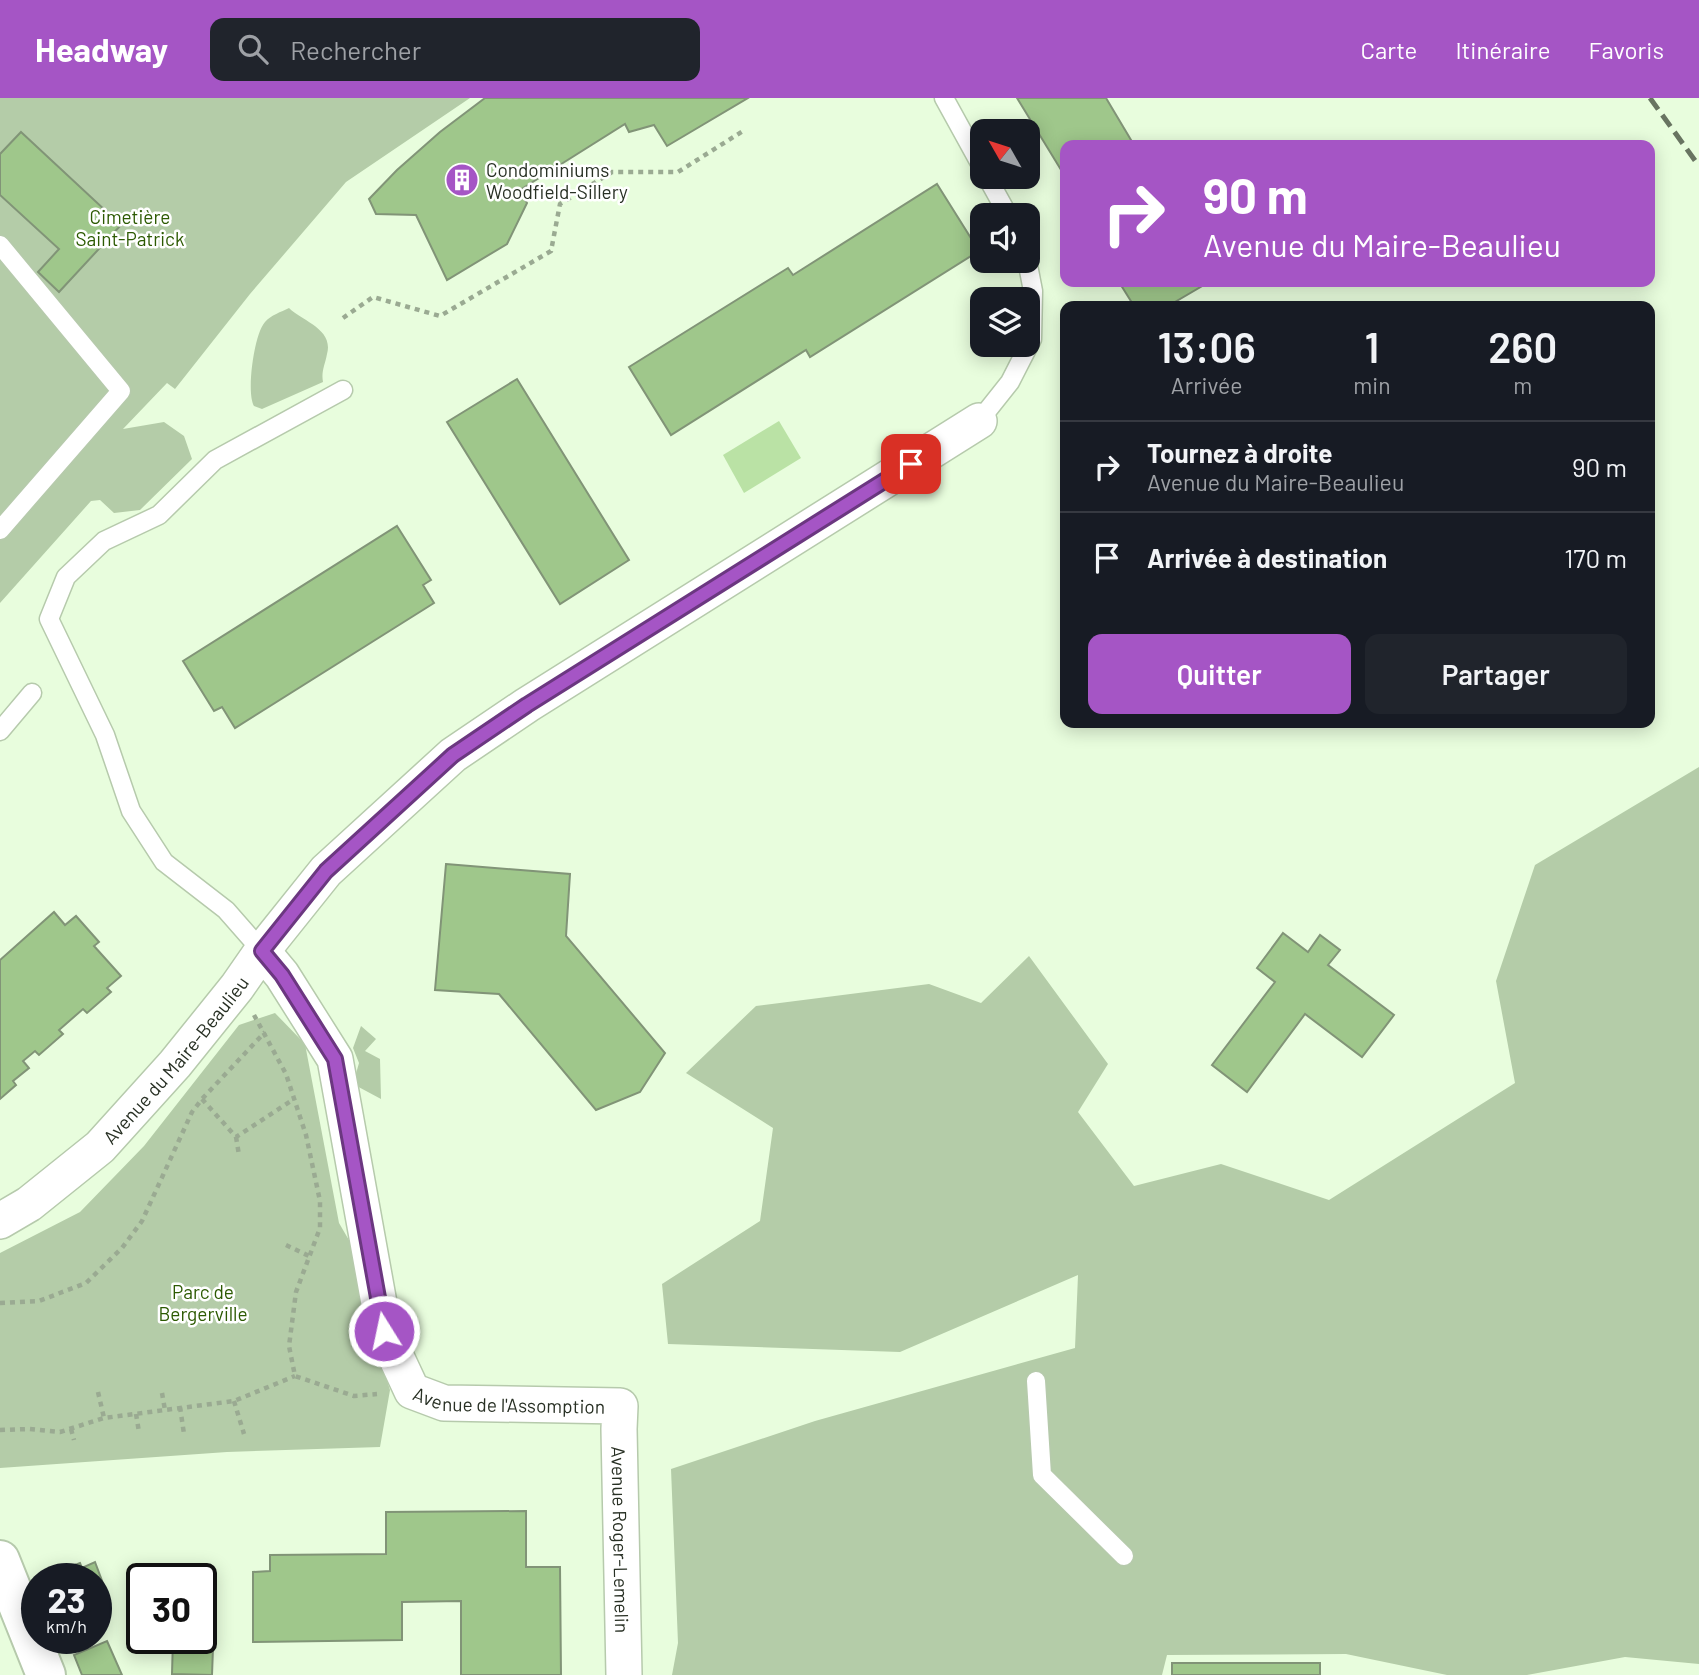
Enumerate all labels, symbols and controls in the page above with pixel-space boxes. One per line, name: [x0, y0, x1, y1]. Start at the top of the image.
search box: [210, 18, 700, 81]
text: Headway: [35, 29, 168, 69]
icon: search: [234, 30, 272, 68]
text: Rechercher: [290, 34, 421, 65]
text: Carte: [1361, 35, 1417, 64]
text: Itinéraire: [1455, 35, 1551, 64]
text: Favoris: [1589, 35, 1664, 64]
north arrow: [970, 119, 1040, 189]
map controls: [970, 119, 1040, 357]
place label: Condominiums Woodfield-Sillery: [486, 158, 628, 203]
building icon: Condominiums Woodfield-Sillery: [443, 161, 481, 199]
text: 90 m: [1203, 165, 1308, 224]
icon: right: [1088, 168, 1179, 259]
button: sound: [970, 203, 1040, 273]
park label: Cimetière Saint-Patrick: [76, 205, 184, 250]
text: Avenue du Maire-Beaulieu: [1203, 225, 1561, 263]
button: layers: [970, 287, 1040, 357]
text: 13:06: [1158, 321, 1256, 371]
text: 1: [1365, 321, 1379, 371]
text: 260: [1488, 321, 1557, 371]
text: Arrivée: [1171, 371, 1242, 399]
text: min: [1353, 371, 1391, 399]
text: m: [1513, 371, 1532, 399]
pin: [881, 434, 941, 494]
text: Tournez à droite: [1147, 437, 1332, 468]
icon: arrive: [892, 445, 930, 483]
icon: right: [1088, 448, 1126, 486]
text: 90 m: [1572, 451, 1627, 482]
text: Avenue du Maire-Beaulieu: [1147, 468, 1404, 496]
icon: arrive: [1088, 539, 1126, 577]
text: Arrivée à destination: [1147, 542, 1387, 573]
text: 170 m: [1564, 542, 1627, 573]
button: Quitter: [1088, 634, 1351, 714]
button: Partager: [1365, 634, 1627, 714]
street label: Avenue du Maire-Beaulieu: [97, 971, 253, 1148]
park label: Parc de Bergerville: [158, 1280, 248, 1325]
position arrow: [347, 1294, 421, 1368]
street label: Avenue de l'Assomption: [410, 1381, 605, 1417]
street label: Avenue Roger-Lemelin: [608, 1446, 635, 1633]
speed limit sign: 30: [126, 1563, 217, 1654]
text: 23: [47, 1578, 86, 1620]
text: km/h: [46, 1615, 87, 1637]

